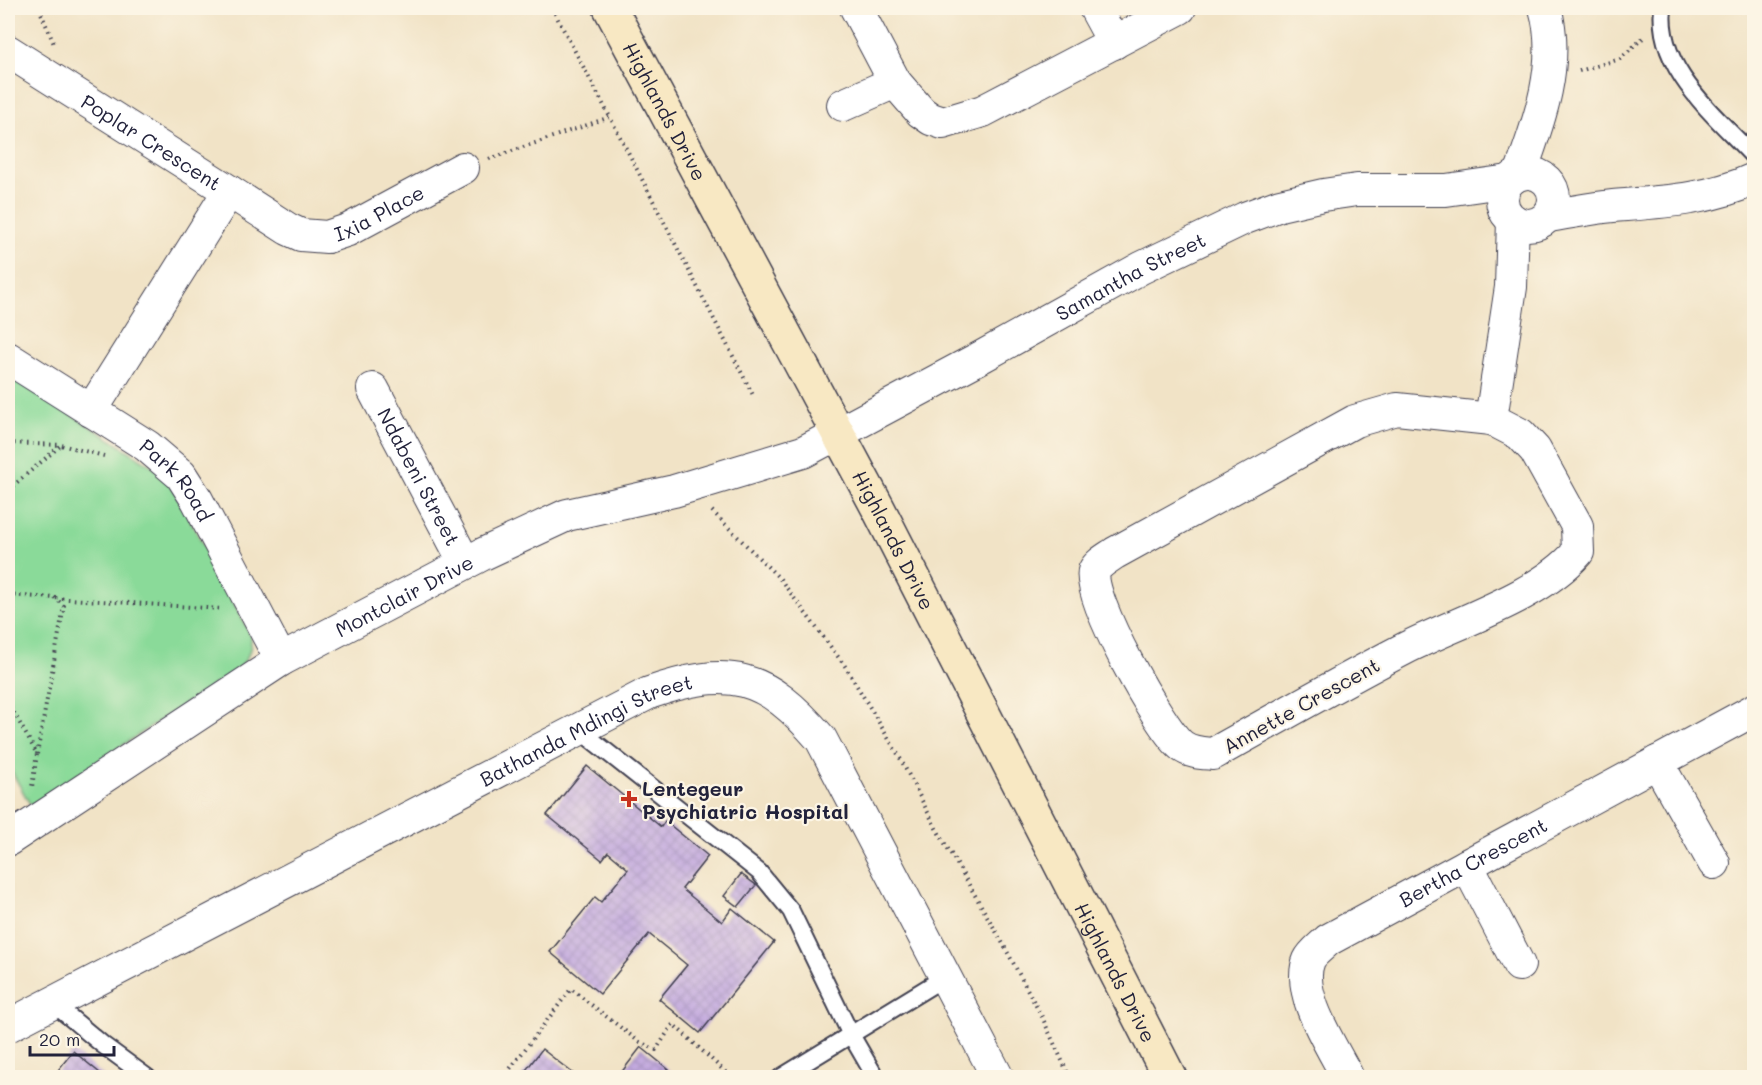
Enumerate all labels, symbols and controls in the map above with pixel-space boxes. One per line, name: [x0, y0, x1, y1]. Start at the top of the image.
street label: Highlands Drive: [618, 37, 713, 185]
street label: Poplar Crescent: [77, 88, 227, 196]
street label: Ixia Place: [331, 179, 428, 247]
street label: Samantha Street: [1051, 226, 1210, 326]
street label: Ndabeni Street: [372, 403, 466, 550]
street label: Park Road: [135, 433, 219, 525]
street label: Highlands Drive: [847, 466, 941, 614]
street label: Montclair Drive: [331, 548, 478, 642]
street label: Annette Crescent: [1218, 651, 1384, 759]
street label: Bathanda Mdingi Street: [475, 668, 695, 792]
place label: Lentegeur Psychiatric Hospital: [642, 775, 849, 824]
marker: Lentegeur Psychiatric Hospital: [620, 790, 638, 808]
street label: Bertha Crescent: [1394, 811, 1551, 912]
street label: Highlands Drive: [1069, 898, 1162, 1047]
scale bar: [30, 1019, 114, 1057]
text: 20 m: [39, 1027, 80, 1051]

